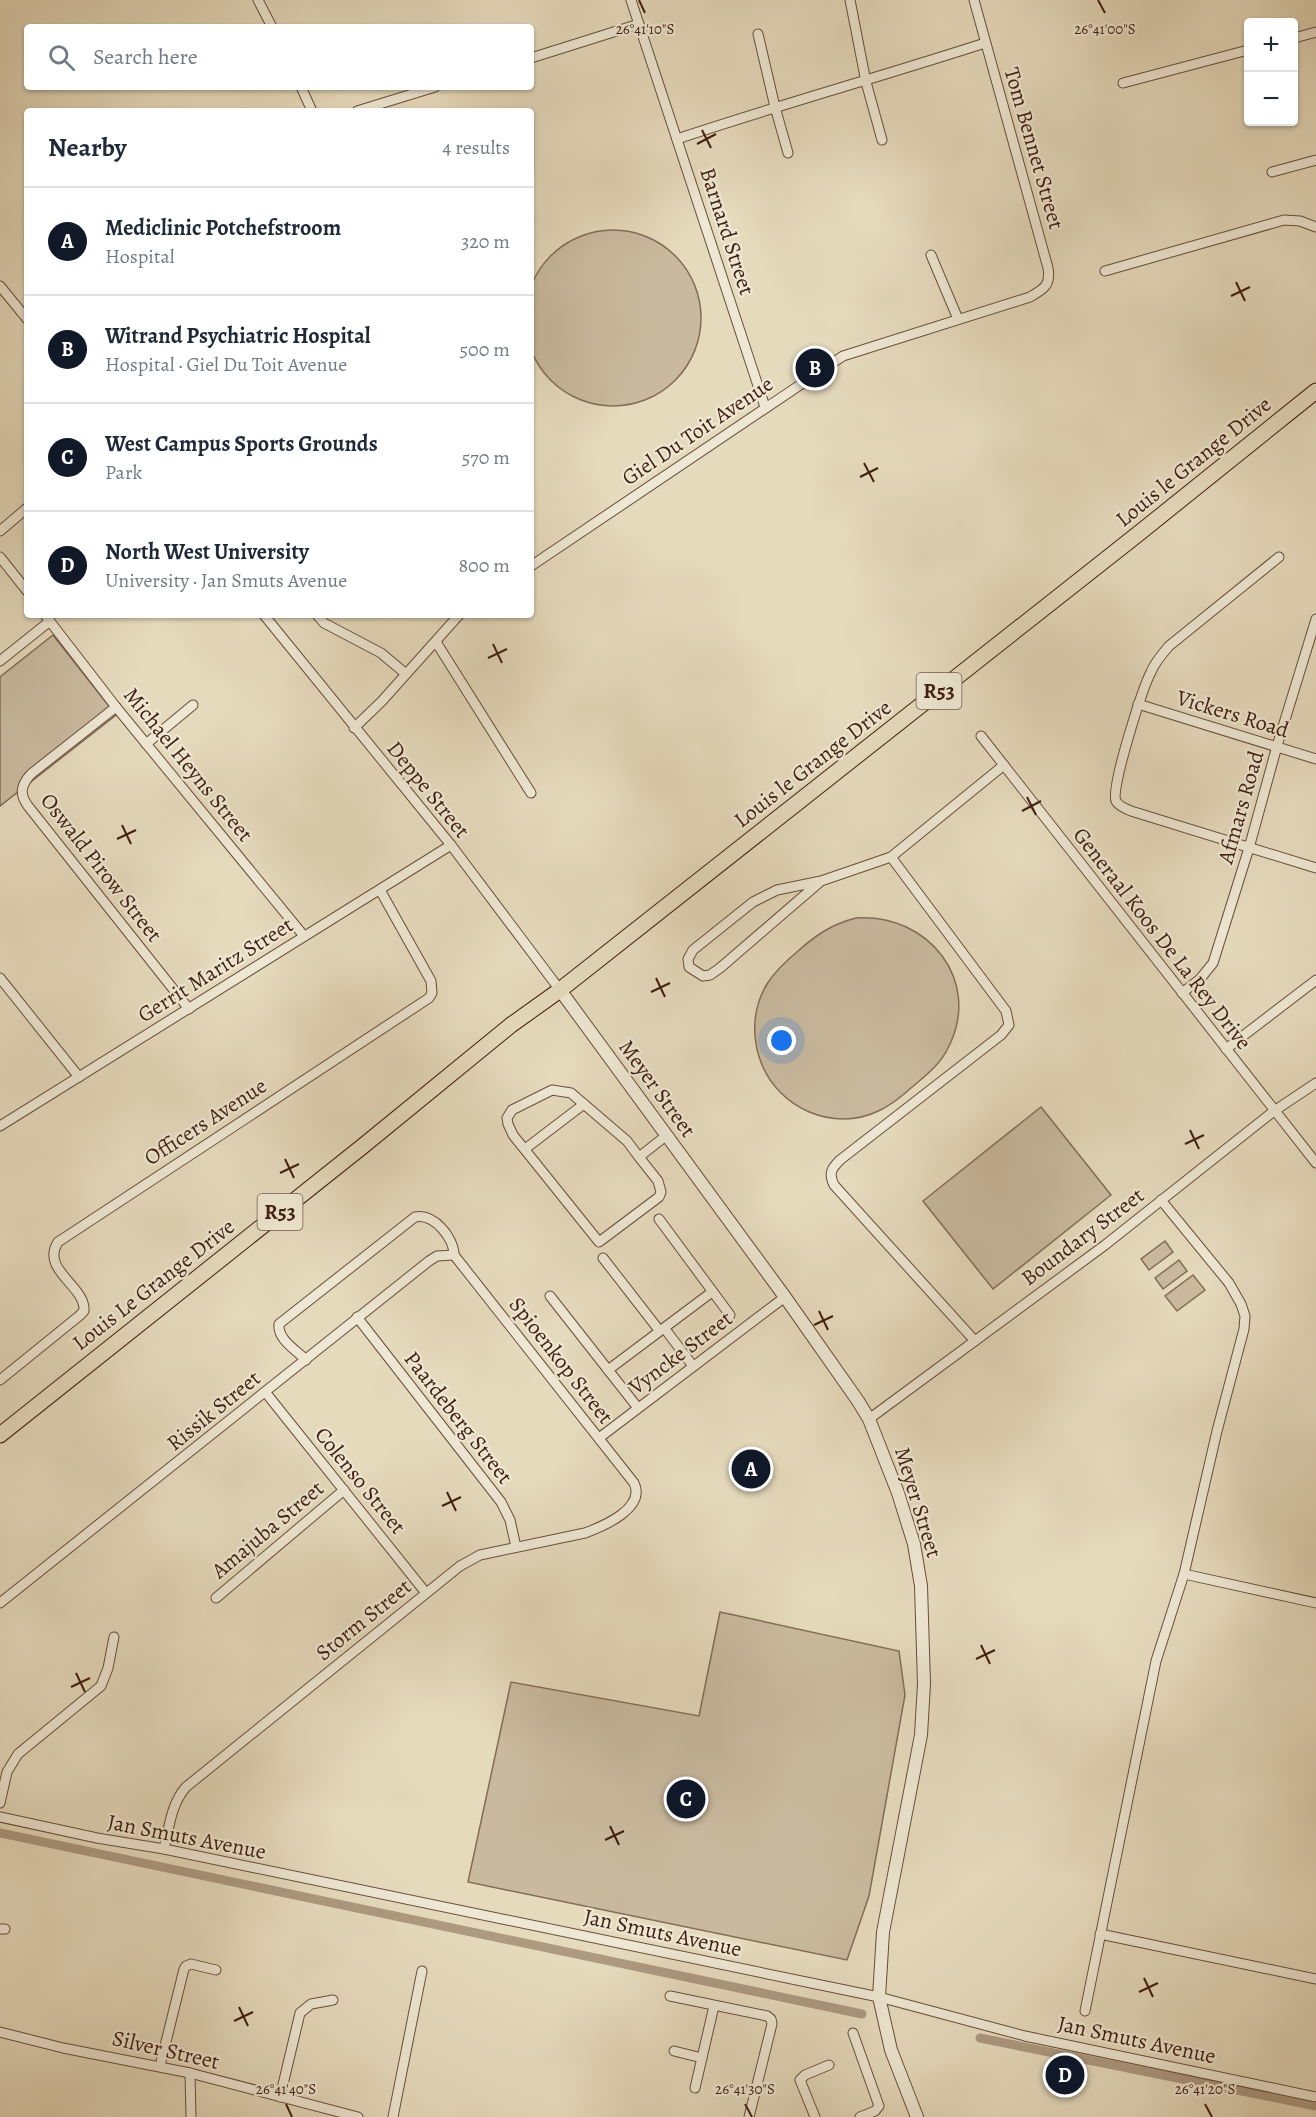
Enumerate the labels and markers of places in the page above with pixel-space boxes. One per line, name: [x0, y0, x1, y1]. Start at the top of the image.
pin: B: [796, 346, 834, 391]
pin: A: [732, 1446, 771, 1492]
pin: C: [666, 1776, 706, 1822]
pin: D: [1046, 2052, 1084, 2098]

